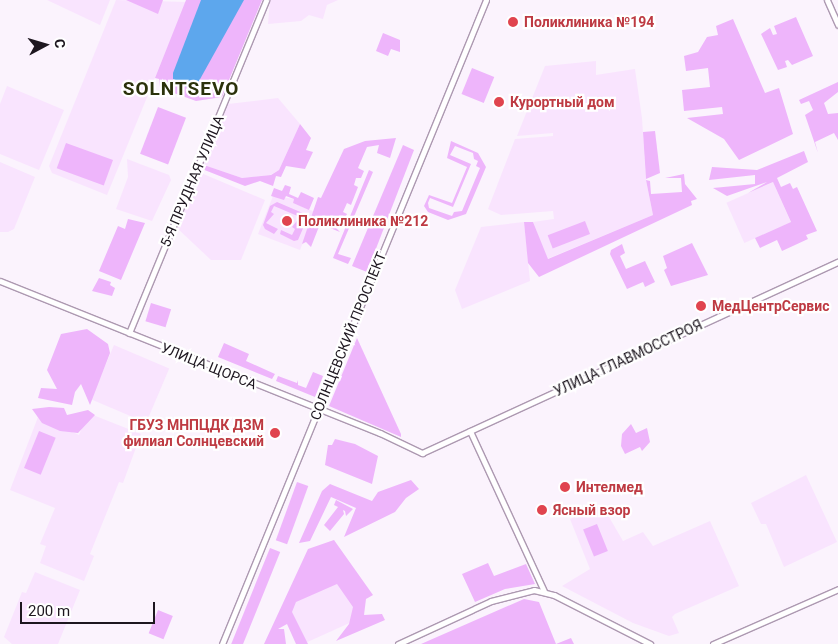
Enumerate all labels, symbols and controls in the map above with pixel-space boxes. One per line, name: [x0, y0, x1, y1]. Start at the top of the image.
place label: Поликлиника №194: [524, 14, 654, 30]
marker: Поликлиника №194: [506, 15, 520, 29]
north arrow: [20, 20, 70, 70]
text: С: [51, 38, 68, 49]
district label: SOLNTSEVO: [122, 78, 240, 100]
place label: Курортный дом: [510, 94, 615, 110]
marker: Курортный дом: [492, 95, 506, 109]
street label: 5-Я ПРУДНАЯ УЛИЦА: [157, 113, 227, 249]
place label: Поликлиника №212: [298, 213, 428, 229]
marker: Поликлиника №212: [280, 214, 294, 228]
street label: СОЛНЦЕВСКИЙ ПРОСПЕКТ: [307, 250, 389, 422]
place label: МедЦентрСервис: [712, 298, 830, 314]
marker: МедЦентрСервис: [694, 299, 708, 313]
street label: УЛИЦА ГЛАВМОССТРОЯ: [551, 316, 705, 400]
street label: УЛИЦА ЩОРСА: [159, 339, 259, 393]
place label: ГБУЗ МНПЦДК ДЗМ филиал Солнцевский: [123, 417, 264, 450]
marker: ГБУЗ МНПЦДК ДЗМ филиал Солнцевский: [268, 426, 282, 440]
place label: Интелмед: [576, 479, 643, 495]
marker: Интелмед: [558, 480, 572, 494]
place label: Ясный взор: [553, 502, 630, 518]
marker: Ясный взор: [535, 503, 549, 517]
scale bar: [22, 592, 158, 624]
text: 200 m: [28, 602, 70, 620]

